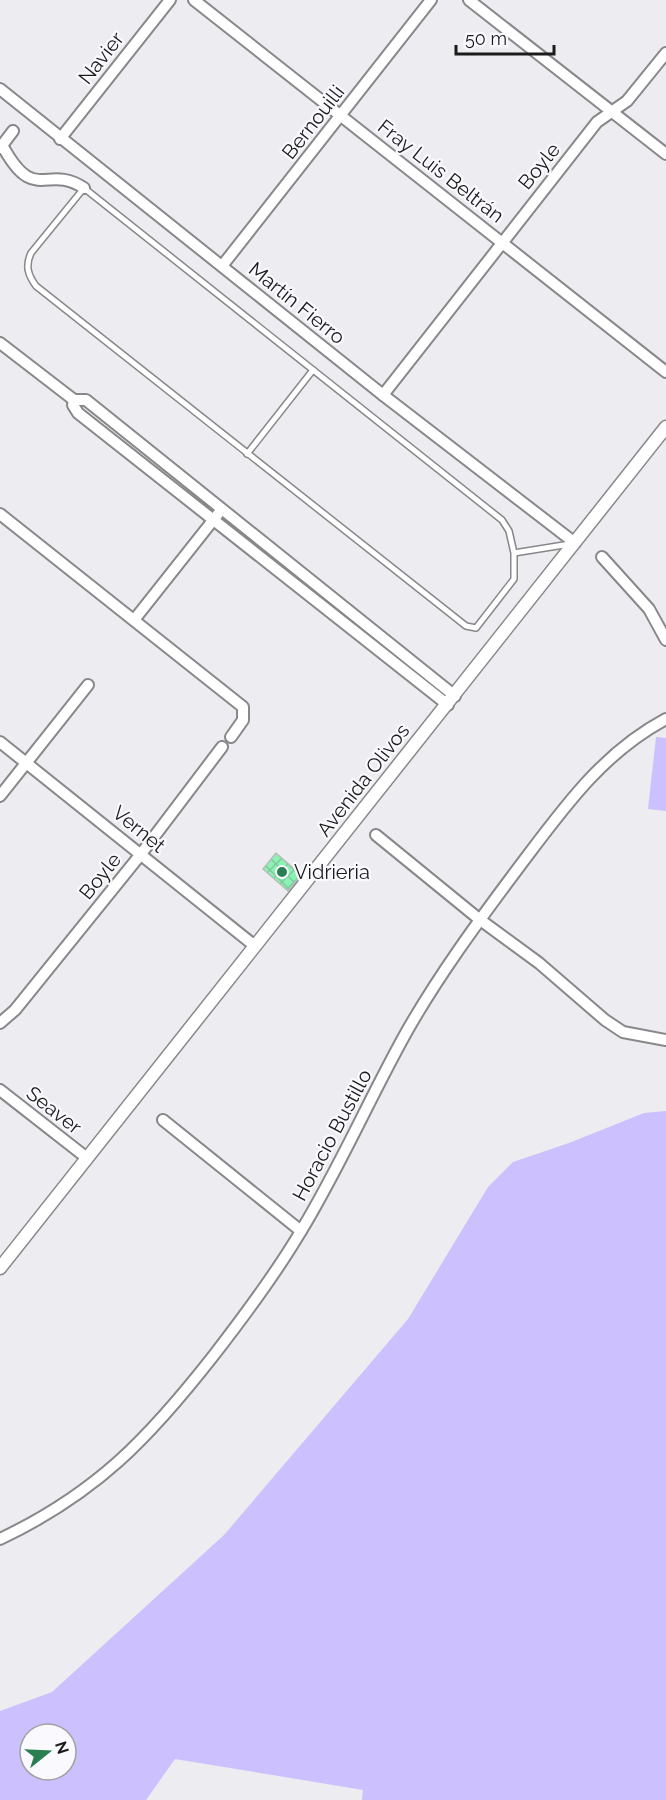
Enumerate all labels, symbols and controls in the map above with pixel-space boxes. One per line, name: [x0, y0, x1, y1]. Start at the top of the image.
scale bar: [456, 18, 554, 56]
street label: Navier: [73, 27, 129, 89]
text: 50 m: [465, 28, 507, 49]
street label: Bernouilli: [277, 80, 349, 164]
street label: Fray Luis Beltrán: [373, 114, 509, 228]
street label: Boyle: [513, 138, 565, 194]
street label: Martín Fierro: [244, 257, 350, 349]
street label: Avenida Olivos: [312, 719, 414, 841]
street label: Vernet: [108, 800, 170, 858]
street label: Boyle: [74, 848, 126, 904]
place label: Vidrieria: [294, 860, 370, 884]
marker: Vidrieria: [275, 865, 289, 879]
street label: Horacio Bustillo: [287, 1065, 377, 1205]
street label: Seaver: [22, 1081, 86, 1139]
north arrow: [18, 1722, 78, 1782]
text: N: [51, 1739, 73, 1756]

